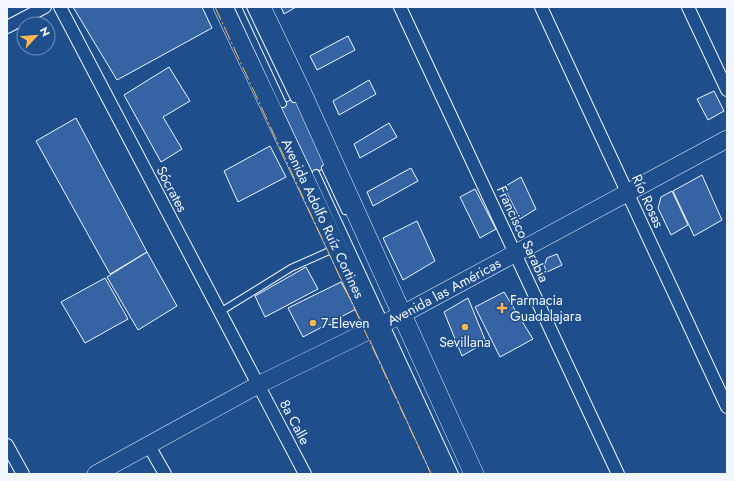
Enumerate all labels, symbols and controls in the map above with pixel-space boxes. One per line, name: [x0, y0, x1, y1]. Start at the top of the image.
north arrow: [16, 16, 56, 56]
text: N: [36, 24, 54, 39]
street label: Avenida Adolfo Ruíz Cortines: [277, 135, 370, 302]
street label: Sócrates: [151, 162, 193, 216]
street label: Río Rosas: [627, 171, 669, 231]
street label: Francisco Sarabia: [492, 182, 554, 286]
street label: Avenida las Américas: [384, 253, 505, 330]
place label: Farmacia Guadalajara: [510, 290, 581, 326]
marker: Farmacia Guadalajara: [497, 303, 507, 313]
place label: 7-Eleven: [321, 313, 370, 333]
marker: 7-Eleven: [308, 318, 318, 328]
marker: Sevillana: [460, 322, 470, 332]
place label: Sevillana: [439, 332, 491, 352]
street label: 8a Calle: [275, 396, 315, 448]

